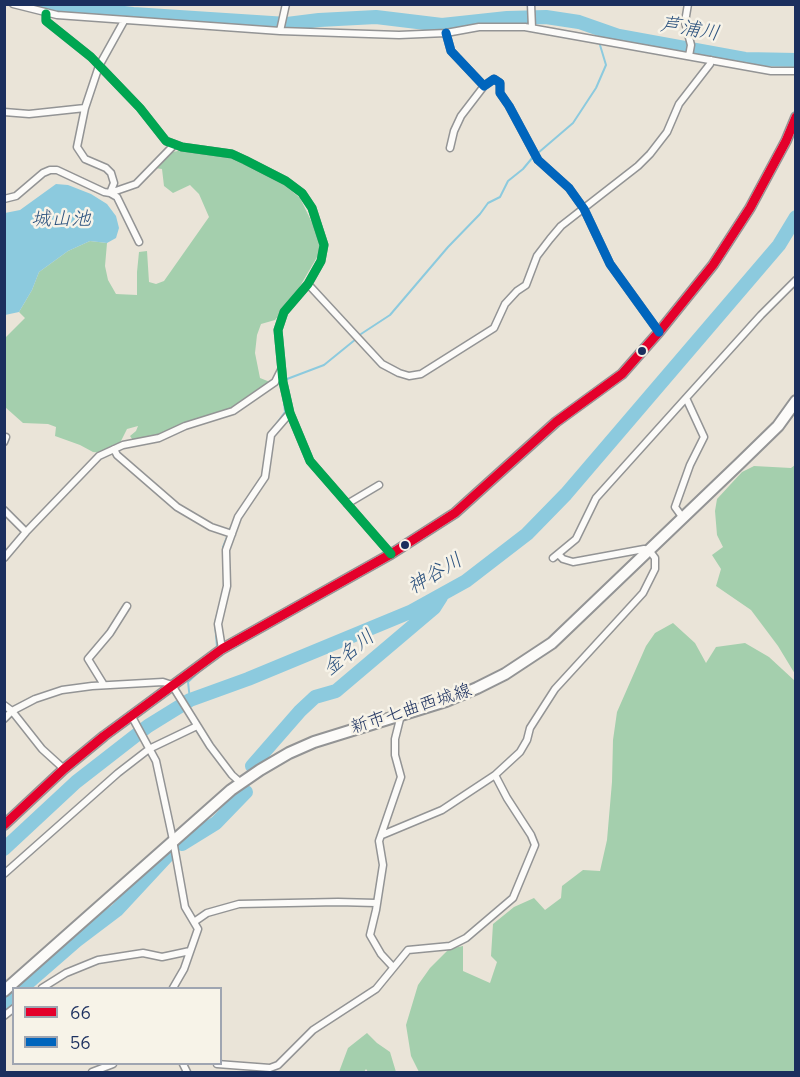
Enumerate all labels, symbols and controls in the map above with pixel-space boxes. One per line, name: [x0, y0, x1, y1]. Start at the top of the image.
water label: 芦浦川: [658, 12, 722, 46]
water label: 城山池: [31, 207, 91, 231]
unlabelled marker: [636, 345, 648, 357]
unlabelled marker: [399, 539, 411, 551]
water label: 神谷川: [403, 548, 467, 600]
water label: 金名川: [318, 625, 380, 681]
street label: 新市七曲西城線: [348, 679, 474, 739]
legend: [12, 987, 222, 1065]
text: 66: [70, 1001, 91, 1024]
text: 56: [70, 1031, 91, 1054]

